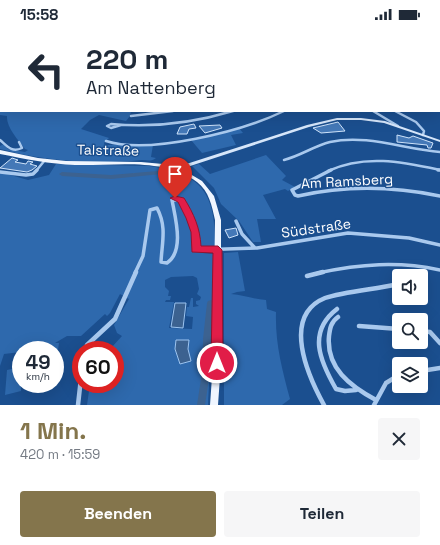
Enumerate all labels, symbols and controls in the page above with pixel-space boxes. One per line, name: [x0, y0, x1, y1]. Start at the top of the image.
text: 15:58: [20, 5, 58, 24]
text: 220 m: [86, 41, 168, 77]
icon: left: [20, 44, 72, 96]
text: Am Nattenberg: [86, 76, 216, 99]
street label: Talstraße: [77, 140, 139, 160]
pin: [158, 157, 192, 198]
icon: arrive: [164, 163, 186, 185]
street label: Am Ramsberg: [301, 170, 393, 192]
street label: Südstraße: [280, 214, 352, 242]
map controls: [392, 269, 428, 393]
button: sound: [392, 269, 428, 305]
button: search: [392, 313, 428, 349]
speed limit sign: 60: [72, 341, 124, 393]
position arrow: [196, 342, 238, 384]
text: 49: [25, 349, 51, 375]
button: layers: [392, 357, 428, 393]
text: km/h: [26, 370, 50, 383]
text: 1 Min.: [20, 415, 86, 446]
button: close: [378, 418, 420, 460]
text: 420 m · 15:59: [20, 446, 100, 463]
button: Beenden: [20, 491, 216, 537]
button: Teilen: [224, 491, 420, 537]

